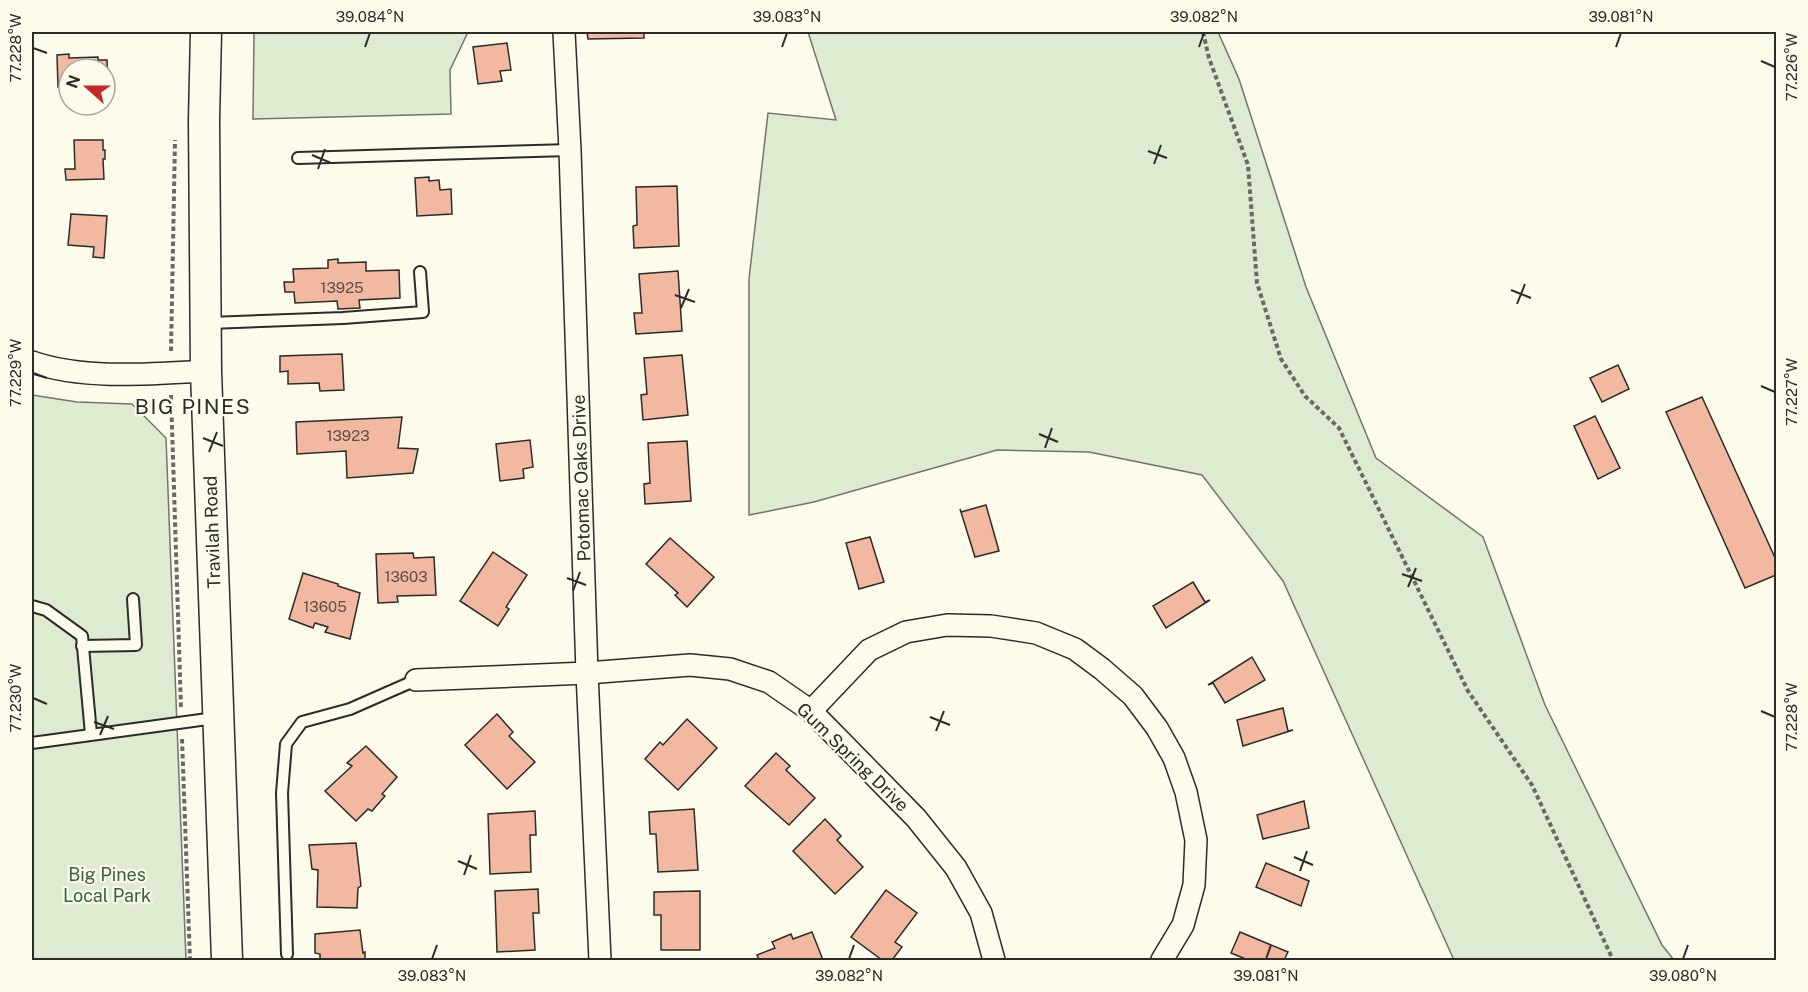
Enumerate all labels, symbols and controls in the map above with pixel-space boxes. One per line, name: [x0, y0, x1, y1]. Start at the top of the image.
text: 39.084°N: [336, 8, 404, 25]
text: 39.083°N: [753, 8, 821, 25]
text: 39.082°N: [1170, 8, 1238, 25]
text: 39.081°N: [1588, 8, 1654, 25]
text: 77.228°W: [7, 14, 24, 82]
text: 77.226°W: [1783, 33, 1800, 101]
north arrow: [57, 57, 117, 117]
text: N: [62, 73, 85, 91]
house number: 13925: [320, 279, 364, 296]
text: 77.229°W: [7, 339, 24, 407]
text: 77.227°W: [1783, 358, 1800, 426]
district label: BIG PINES: [135, 394, 251, 419]
street label: Potomac Oaks Drive: [568, 394, 594, 562]
house number: 13923: [326, 427, 370, 444]
street label: Travilah Road: [200, 475, 224, 589]
house number: 13603: [384, 568, 428, 585]
house number: 13605: [303, 598, 347, 615]
text: 77.230°W: [7, 664, 24, 732]
text: 77.228°W: [1783, 683, 1800, 751]
street label: Gum Spring Drive: [793, 698, 913, 816]
park label: Big Pines Local Park: [63, 864, 151, 906]
text: 39.083°N: [398, 967, 466, 984]
text: 39.082°N: [815, 967, 883, 984]
text: 39.081°N: [1233, 967, 1299, 984]
text: 39.080°N: [1649, 967, 1717, 984]

